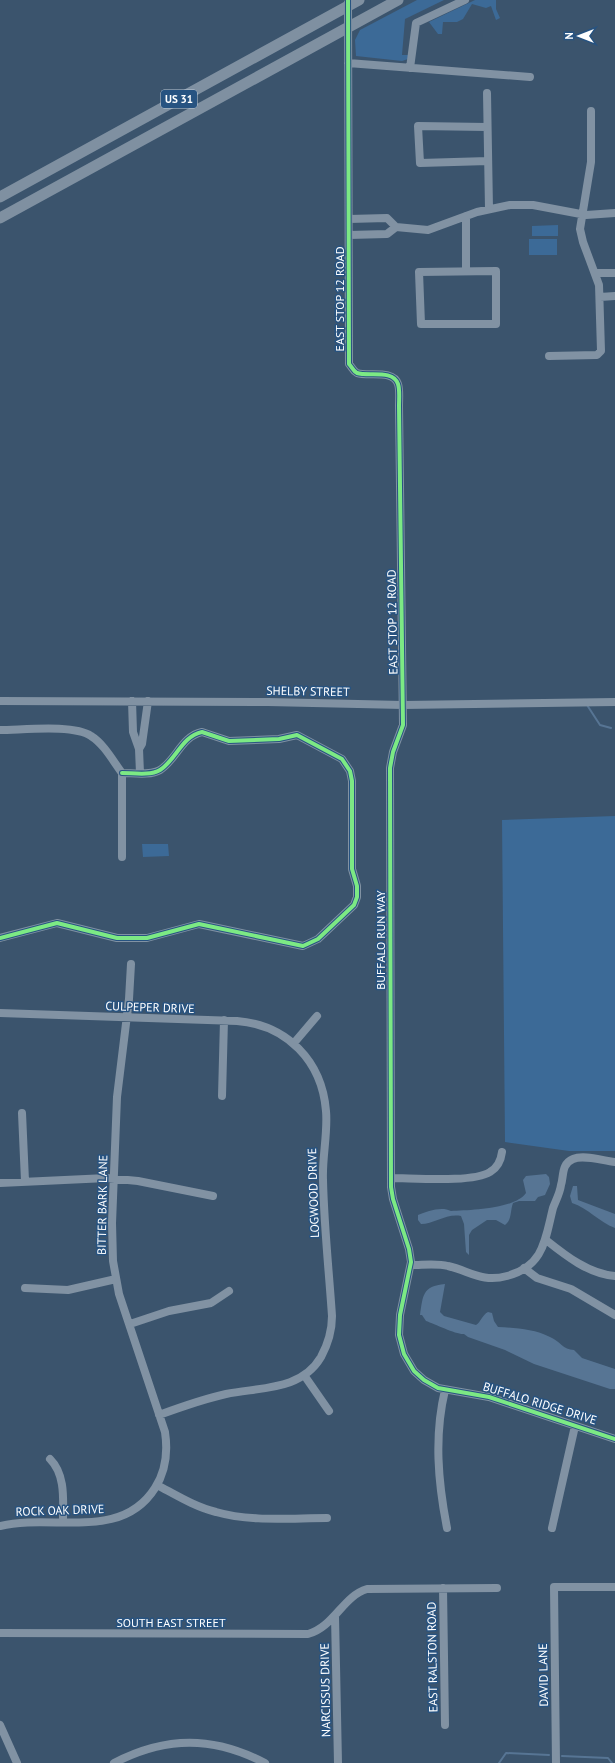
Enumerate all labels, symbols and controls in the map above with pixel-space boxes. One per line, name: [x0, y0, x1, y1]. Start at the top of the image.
north arrow: [559, 16, 599, 56]
text: N: [562, 32, 576, 40]
road number: US 31: [161, 90, 197, 108]
street label: EAST STOP 12 ROAD: [332, 246, 347, 351]
street label: EAST STOP 12 ROAD: [384, 569, 400, 675]
street label: SHELBY STREET: [266, 683, 350, 699]
street label: BUFFALO RUN WAY: [373, 890, 388, 990]
street label: CULPEPER DRIVE: [105, 998, 195, 1016]
street label: LOGWOOD DRIVE: [304, 1148, 322, 1238]
street label: BITTER BARK LANE: [94, 1155, 110, 1255]
street label: BUFFALO RIDGE DRIVE: [481, 1379, 599, 1427]
street label: ROCK OAK DRIVE: [15, 1501, 105, 1519]
street label: EAST RALSTON ROAD: [424, 1601, 440, 1712]
street label: SOUTH EAST STREET: [116, 1615, 226, 1630]
street label: NARCISSUS DRIVE: [317, 1643, 333, 1737]
street label: DAVID LANE: [535, 1643, 551, 1707]

